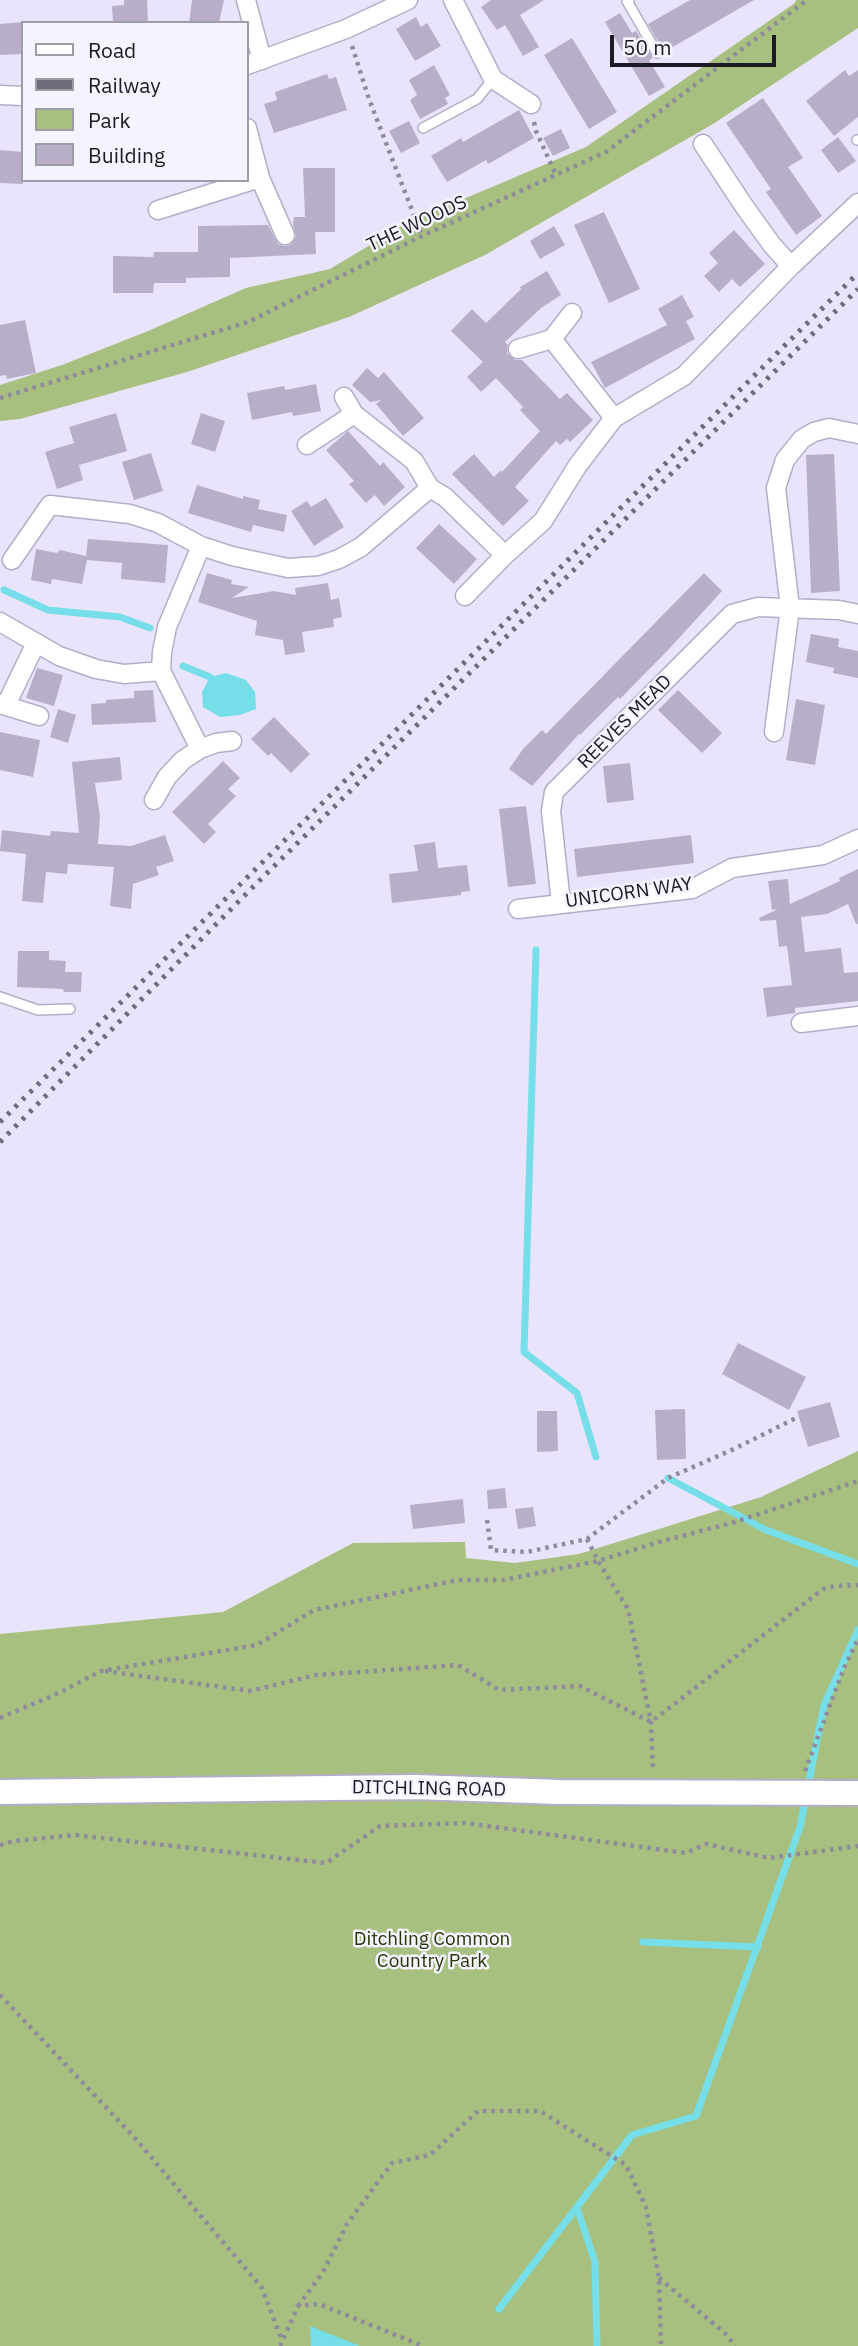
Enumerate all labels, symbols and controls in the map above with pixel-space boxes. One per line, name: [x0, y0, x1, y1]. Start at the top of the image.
legend: [21, 21, 248, 182]
scale bar: [613, 21, 779, 65]
text: 50 m: [623, 33, 672, 61]
text: Road: [88, 36, 136, 64]
text: Railway: [88, 71, 161, 99]
text: Park: [88, 106, 131, 134]
text: Building: [88, 141, 165, 169]
street label: THE WOODS: [363, 191, 471, 257]
street label: REEVES MEAD: [573, 670, 677, 774]
street label: UNICORN WAY: [564, 873, 694, 913]
street label: DITCHLING ROAD: [352, 1776, 506, 1802]
park label: Ditchling Common Country Park: [354, 1929, 510, 1973]

